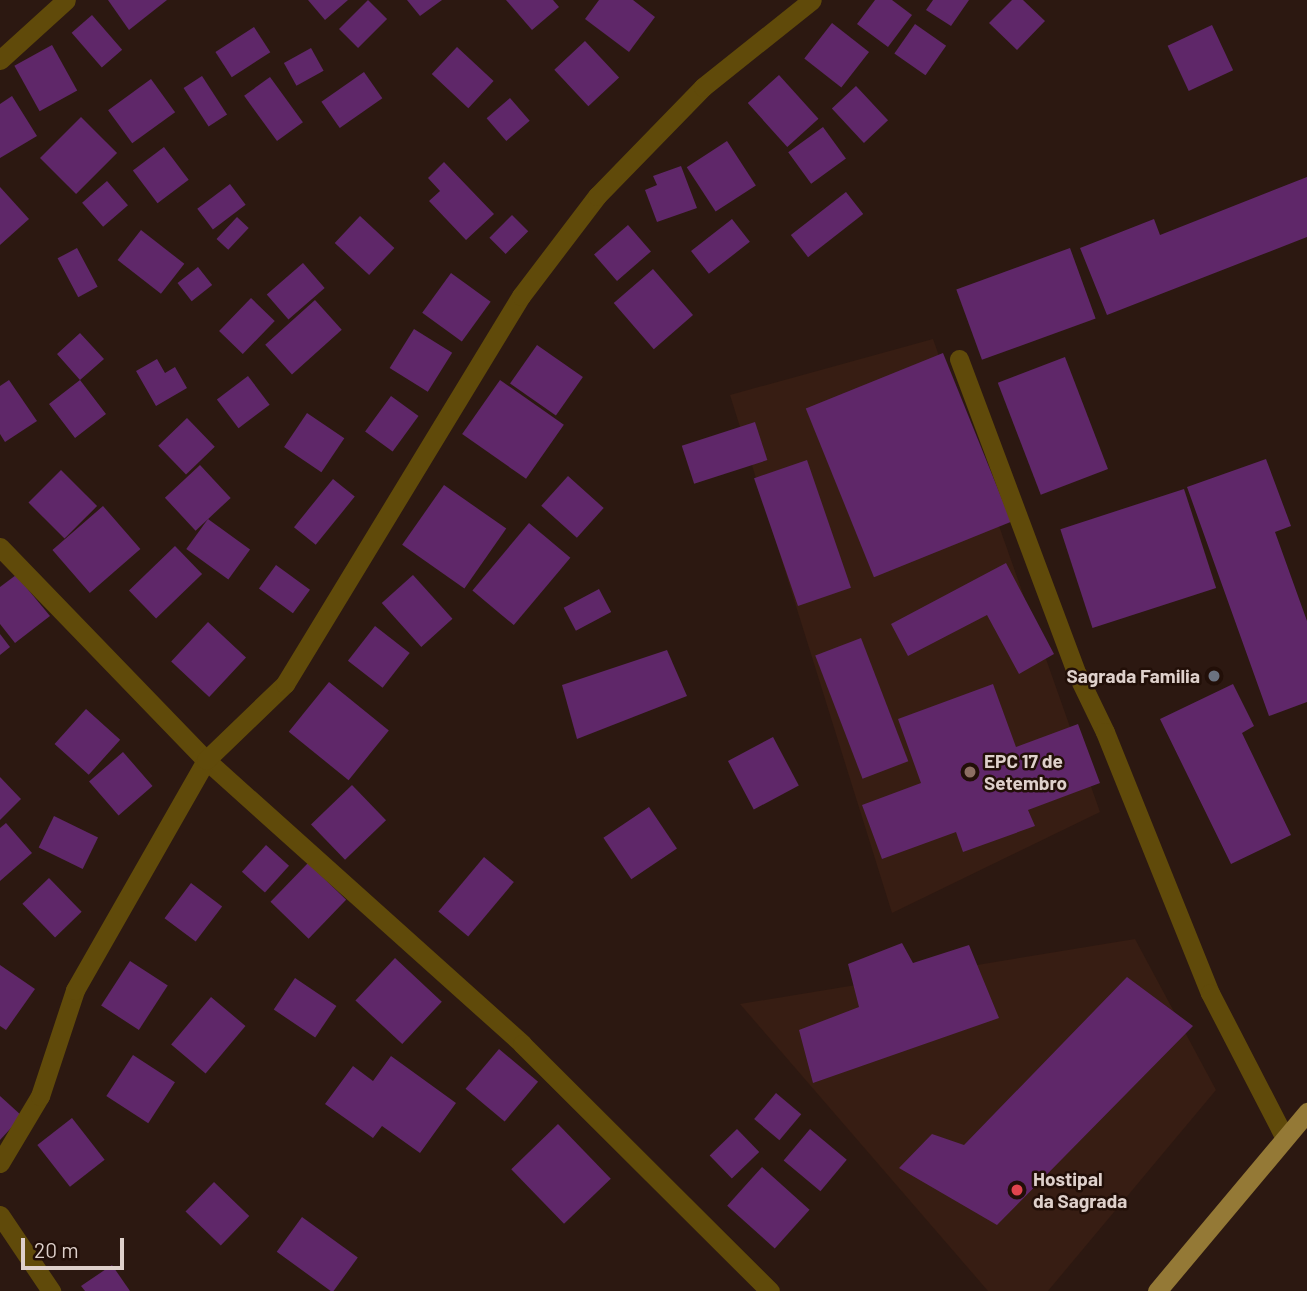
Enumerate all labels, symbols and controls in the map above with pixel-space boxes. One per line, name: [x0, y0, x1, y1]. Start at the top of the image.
place label: Sagrada Familia: [1066, 665, 1200, 687]
marker: Sagrada Familia: [1206, 668, 1222, 684]
place label: EPC 17 de Setembro: [984, 750, 1067, 794]
marker: EPC 17 de Setembro: [962, 764, 978, 780]
place label: Hostipal da Sagrada: [1033, 1168, 1127, 1212]
marker: Hostipal da Sagrada: [1007, 1180, 1027, 1200]
scale bar: [24, 1224, 128, 1268]
text: 20 m: [34, 1237, 79, 1262]

